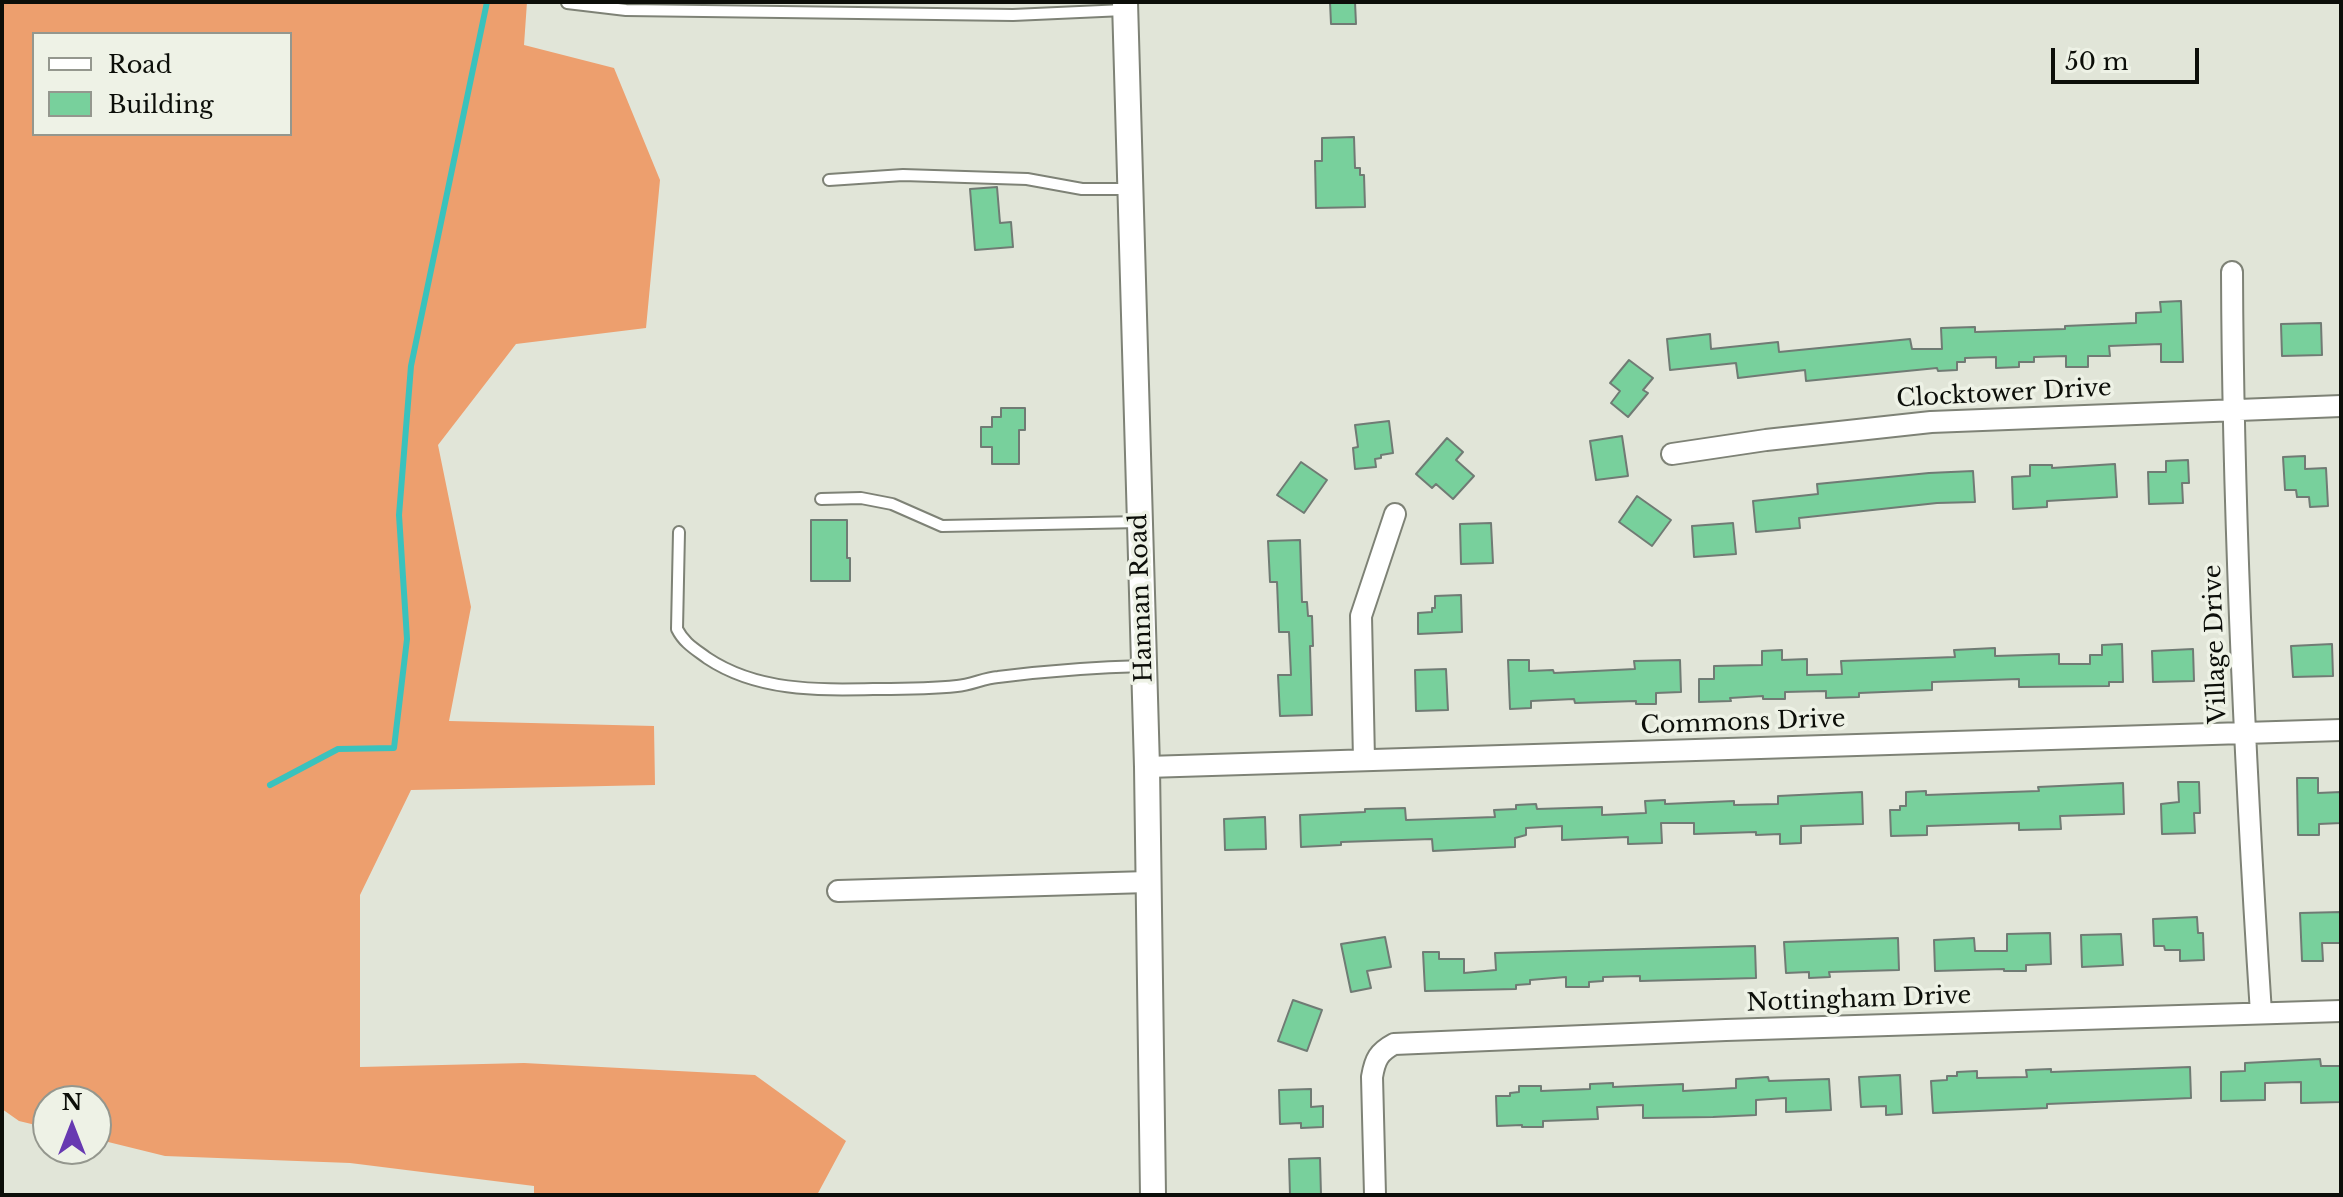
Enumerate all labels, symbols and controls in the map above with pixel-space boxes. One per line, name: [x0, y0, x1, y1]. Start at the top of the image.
legend: [32, 32, 292, 136]
scale bar: [2055, 32, 2203, 82]
text: 50 m: [2065, 47, 2128, 76]
text: Road: [108, 50, 172, 79]
text: Building: [108, 90, 214, 119]
street label: Clocktower Drive: [1896, 374, 2112, 414]
street label: Hannan Road: [1125, 513, 1159, 683]
street label: Village Drive: [2199, 564, 2233, 724]
street label: Commons Drive: [1640, 705, 1846, 741]
street label: Nottingham Drive: [1746, 982, 1972, 1018]
north arrow: [32, 1085, 112, 1165]
text: N: [62, 1089, 82, 1116]

